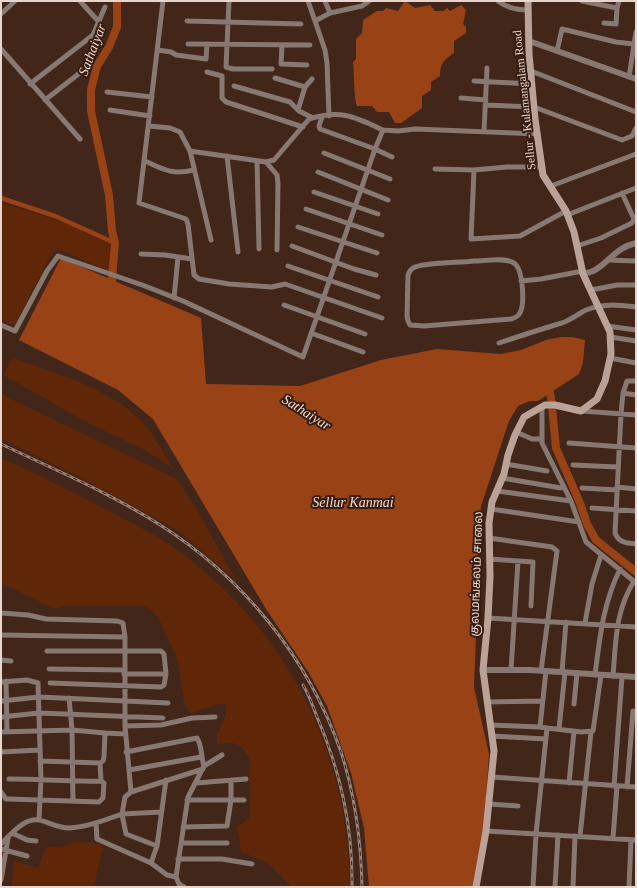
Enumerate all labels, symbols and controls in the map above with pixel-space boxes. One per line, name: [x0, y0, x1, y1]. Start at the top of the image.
water label: Sathaiyar: [75, 22, 111, 78]
street label: Sellur - Kulamangalam Road: [511, 29, 539, 171]
water label: Sathaiyar: [278, 391, 334, 435]
water label: Sellur Kanmai: [312, 495, 394, 511]
street label: குலமங்கலம் சாலை: [468, 511, 486, 637]

